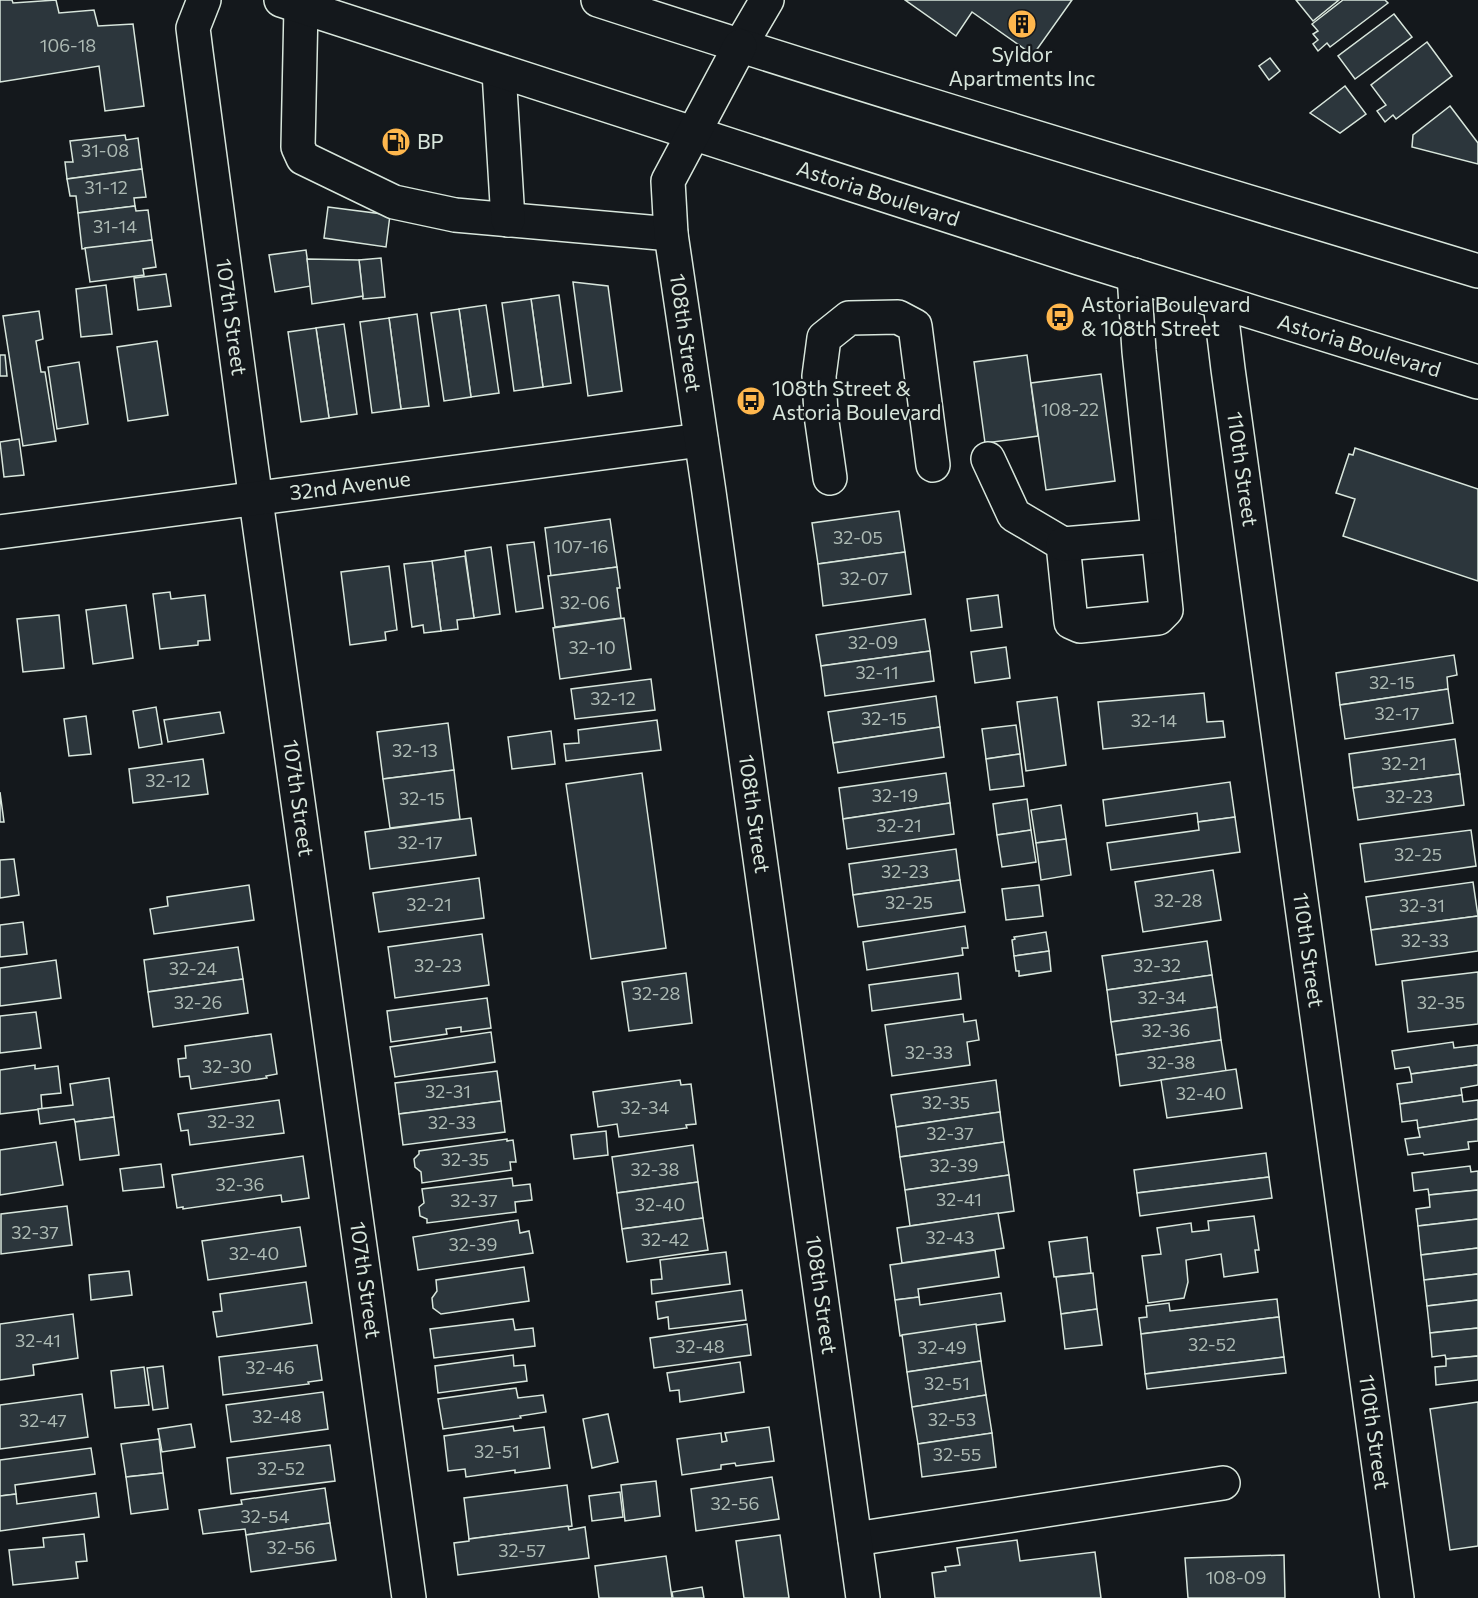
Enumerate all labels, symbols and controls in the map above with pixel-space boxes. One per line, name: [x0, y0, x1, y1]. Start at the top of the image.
building icon: Syldor Apartments Inc: [1006, 8, 1038, 40]
house number: 106-18: [40, 34, 96, 56]
place label: Syldor Apartments Inc: [949, 41, 1095, 90]
fuel station icon: BP: [380, 126, 412, 158]
place label: BP: [417, 128, 444, 153]
house number: 31-08: [81, 139, 129, 161]
street label: Astoria Boulevard: [794, 155, 963, 231]
house number: 31-12: [84, 176, 128, 198]
house number: 31-14: [93, 215, 137, 237]
street label: 107th Street: [212, 257, 253, 377]
street label: 108th Street: [666, 272, 707, 394]
place label: Astoria Boulevard & 108th Street: [1081, 291, 1250, 340]
bus stop icon: Astoria Boulevard & 108th Street: [1044, 301, 1076, 333]
street label: Astoria Boulevard: [1275, 308, 1444, 381]
place label: 108th Street & Astoria Boulevard: [772, 375, 941, 424]
bus stop icon: 108th Street & Astoria Boulevard: [735, 385, 767, 417]
house number: 108-22: [1041, 398, 1099, 420]
street label: 110th Street: [1223, 410, 1264, 528]
street label: 32nd Avenue: [288, 465, 412, 504]
house number: 32-05: [833, 526, 883, 548]
house number: 107-16: [553, 535, 609, 557]
house number: 32-07: [840, 567, 888, 589]
house number: 32-06: [560, 591, 610, 613]
house number: 32-09: [848, 631, 898, 653]
house number: 32-10: [568, 636, 616, 658]
house number: 32-11: [855, 661, 899, 683]
house number: 32-15: [1369, 671, 1415, 693]
house number: 32-12: [590, 687, 636, 709]
house number: 32-17: [1374, 702, 1420, 724]
house number: 32-15: [861, 707, 907, 729]
house number: 32-14: [1131, 709, 1177, 731]
street label: 107th Street: [279, 738, 320, 858]
house number: 32-13: [392, 739, 438, 761]
house number: 32-21: [1381, 752, 1427, 774]
street label: 108th Street: [735, 753, 776, 875]
house number: 32-12: [145, 769, 191, 791]
house number: 32-19: [872, 784, 918, 806]
house number: 32-23: [1385, 785, 1433, 807]
house number: 32-15: [399, 787, 445, 809]
house number: 32-21: [876, 814, 922, 836]
house number: 32-17: [397, 831, 443, 853]
house number: 32-25: [1394, 843, 1442, 865]
house number: 32-23: [881, 860, 929, 882]
house number: 32-28: [1154, 889, 1202, 911]
house number: 32-25: [885, 891, 933, 913]
street label: 110th Street: [1289, 891, 1330, 1009]
house number: 32-21: [406, 893, 452, 915]
house number: 32-31: [1399, 894, 1445, 916]
house number: 32-33: [1401, 929, 1449, 951]
house number: 32-23: [414, 954, 462, 976]
house number: 32-32: [1133, 954, 1181, 976]
house number: 32-24: [169, 957, 217, 979]
house number: 32-28: [632, 982, 680, 1004]
house number: 32-34: [1138, 986, 1187, 1008]
house number: 32-26: [174, 991, 222, 1013]
house number: 32-35: [1417, 991, 1465, 1013]
house number: 32-36: [1141, 1019, 1191, 1041]
house number: 32-33: [905, 1041, 953, 1063]
house number: 32-38: [1146, 1051, 1196, 1073]
house number: 32-30: [202, 1055, 252, 1077]
house number: 32-31: [425, 1080, 471, 1102]
house number: 32-40: [1176, 1082, 1226, 1104]
house number: 32-35: [922, 1091, 970, 1113]
house number: 32-34: [621, 1096, 670, 1118]
house number: 32-32: [207, 1110, 255, 1132]
house number: 32-33: [428, 1111, 476, 1133]
house number: 32-37: [926, 1122, 974, 1144]
house number: 32-35: [441, 1148, 489, 1170]
house number: 32-39: [929, 1154, 979, 1176]
house number: 32-38: [630, 1158, 680, 1180]
house number: 32-36: [215, 1173, 265, 1195]
house number: 32-41: [936, 1188, 982, 1210]
house number: 32-37: [450, 1189, 498, 1211]
house number: 32-40: [635, 1193, 685, 1215]
street label: 107th Street: [346, 1220, 387, 1340]
house number: 32-37: [11, 1221, 59, 1243]
house number: 32-43: [926, 1226, 974, 1248]
house number: 32-42: [641, 1228, 689, 1250]
house number: 32-39: [448, 1233, 498, 1255]
street label: 108th Street: [802, 1234, 843, 1356]
house number: 32-40: [229, 1242, 279, 1264]
house number: 32-41: [15, 1329, 61, 1351]
house number: 32-52: [1188, 1333, 1236, 1355]
house number: 32-48: [675, 1335, 725, 1357]
house number: 32-49: [917, 1336, 967, 1358]
house number: 32-46: [245, 1356, 295, 1378]
house number: 32-51: [924, 1372, 970, 1394]
street label: 110th Street: [1355, 1373, 1396, 1491]
house number: 32-48: [252, 1405, 302, 1427]
house number: 32-53: [928, 1408, 976, 1430]
house number: 32-47: [19, 1409, 67, 1431]
house number: 32-51: [474, 1440, 520, 1462]
house number: 32-55: [933, 1443, 981, 1465]
house number: 32-52: [257, 1457, 305, 1479]
house number: 32-56: [710, 1492, 760, 1514]
house number: 32-54: [241, 1505, 290, 1527]
house number: 32-56: [266, 1536, 316, 1558]
house number: 32-57: [498, 1539, 546, 1561]
house number: 108-09: [1206, 1566, 1266, 1588]

